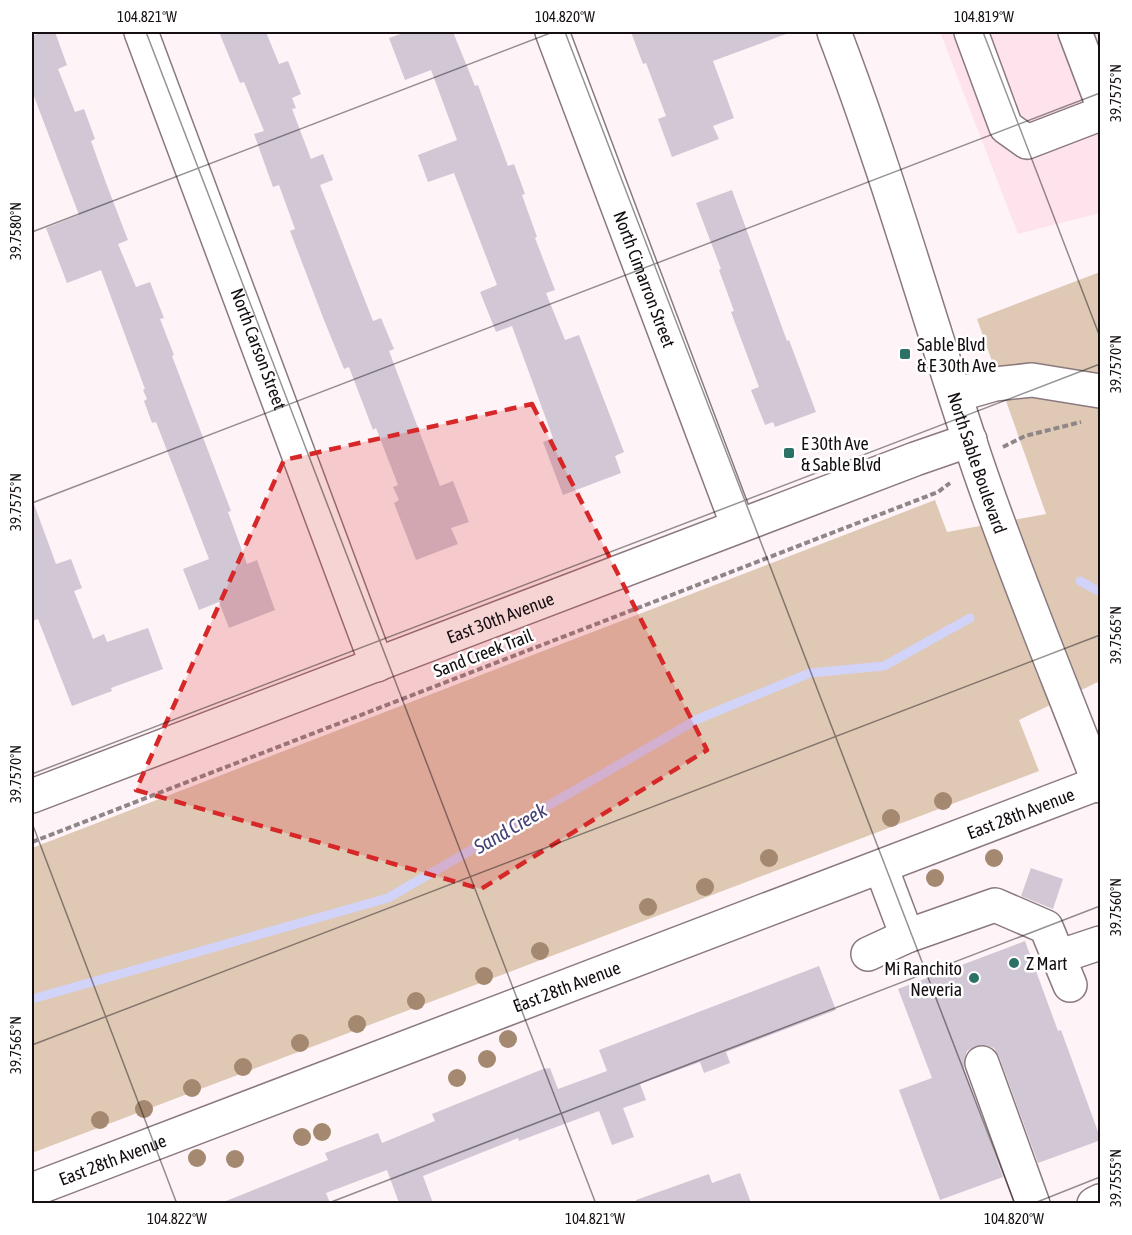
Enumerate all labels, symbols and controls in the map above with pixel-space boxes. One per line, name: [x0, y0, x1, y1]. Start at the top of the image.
text: 104.821°W: [117, 8, 177, 25]
text: 104.820°W: [535, 8, 595, 25]
text: 104.819°W: [954, 8, 1014, 25]
text: 39.7575°N: [1107, 64, 1124, 122]
text: 39.7580°N: [7, 202, 24, 260]
street label: North Cimarron Street: [610, 208, 680, 350]
street label: North Carson Street: [227, 285, 291, 412]
place label: Sable Blvd & E 30th Ave: [917, 334, 997, 376]
text: 39.7570°N: [1107, 335, 1124, 393]
marker: Sable Blvd & E 30th Ave: [898, 347, 912, 361]
street label: North Sable Boulevard: [944, 389, 1012, 536]
place label: E 30th Ave & Sable Blvd: [801, 433, 881, 475]
marker: E 30th Ave & Sable Blvd: [782, 446, 796, 460]
text: 39.7575°N: [7, 473, 24, 531]
street label: East 30th Avenue: [443, 587, 557, 647]
text: 39.7565°N: [1107, 606, 1124, 664]
street label: Sand Creek Trail: [430, 624, 536, 682]
text: 39.7570°N: [7, 745, 24, 803]
street label: East 28th Avenue: [964, 783, 1077, 843]
water label: Sand Creek: [469, 798, 551, 859]
text: 39.7560°N: [1107, 878, 1124, 936]
place label: Z Mart: [1026, 953, 1067, 974]
street label: East 28th Avenue: [510, 956, 623, 1016]
marker: Z Mart: [1007, 956, 1021, 970]
place label: Mi Ranchito Neveria: [884, 958, 962, 1000]
marker: Mi Ranchito Neveria: [967, 971, 981, 985]
text: 39.7565°N: [7, 1016, 24, 1074]
street label: East 28th Avenue: [56, 1129, 169, 1189]
text: 39.7555°N: [1107, 1149, 1124, 1207]
text: 104.822°W: [147, 1210, 207, 1227]
text: 104.821°W: [565, 1210, 625, 1227]
text: 104.820°W: [984, 1210, 1044, 1227]

